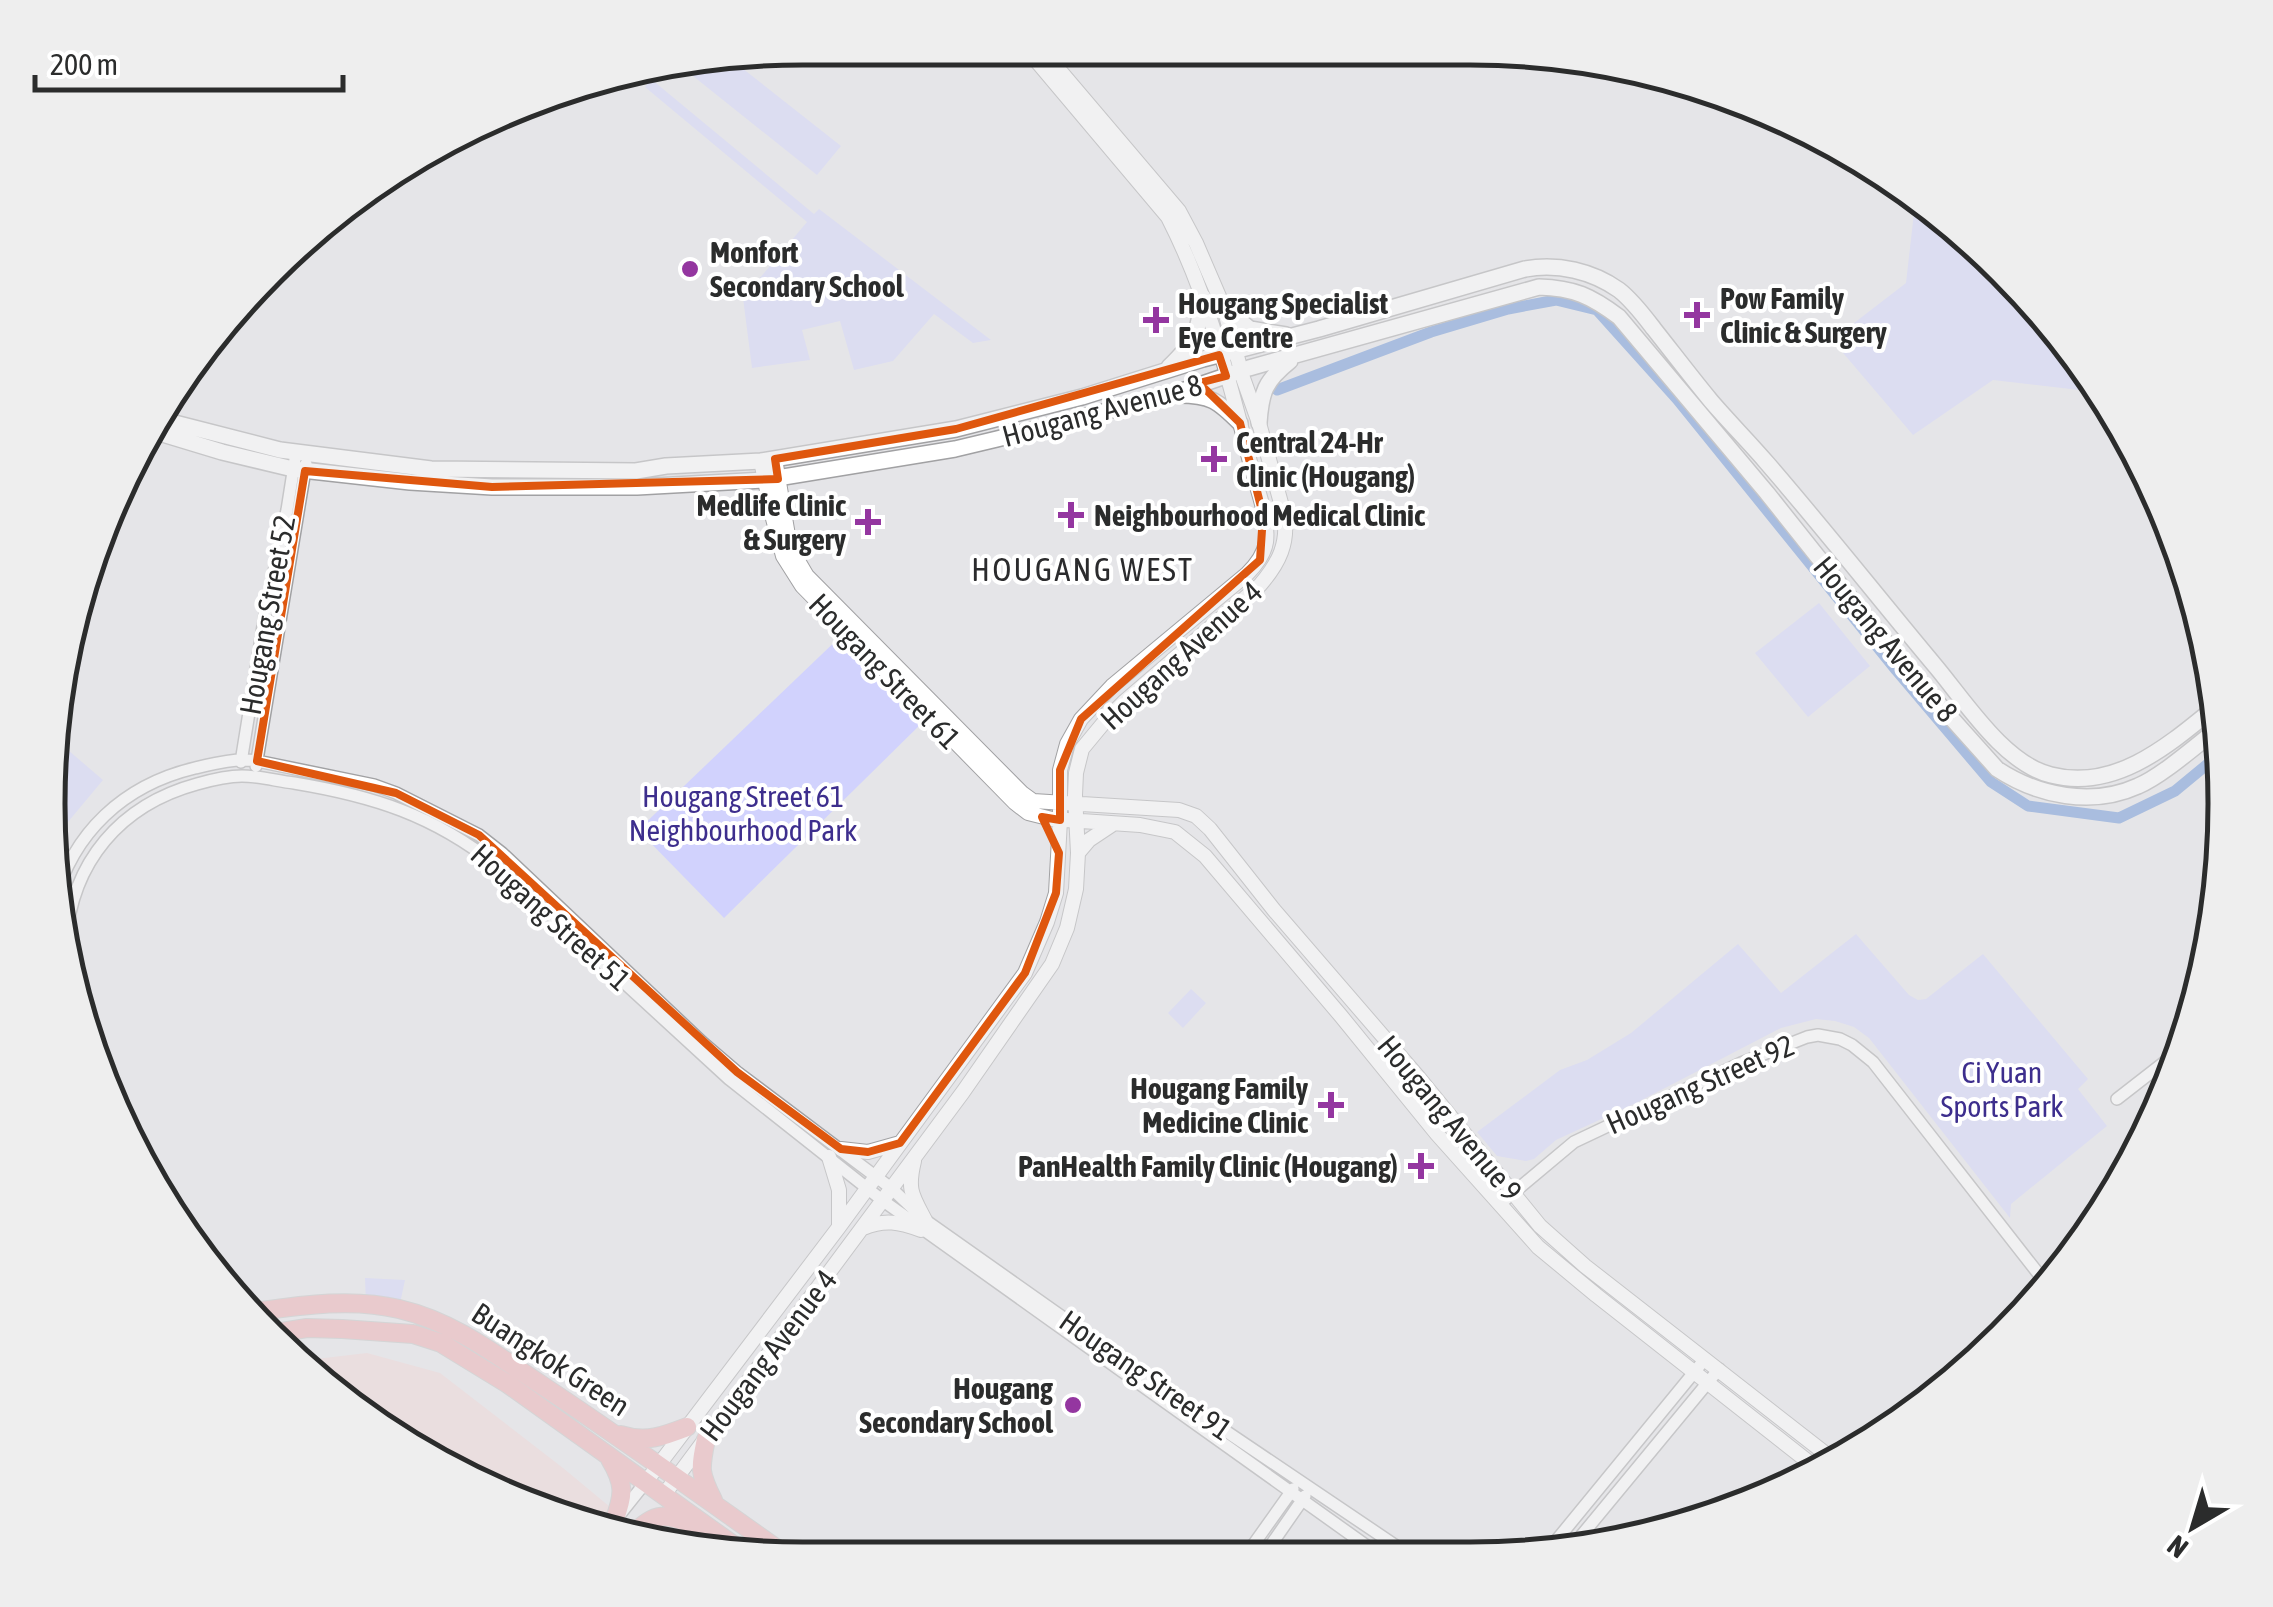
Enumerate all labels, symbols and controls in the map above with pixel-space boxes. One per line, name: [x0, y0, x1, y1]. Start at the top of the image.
scale bar: [35, 30, 342, 92]
text: 200 m: [50, 47, 118, 81]
place label: Monfort Secondary School: [710, 235, 905, 303]
marker: Monfort Secondary School: [679, 258, 701, 280]
place label: Pow Family Clinic & Surgery: [1720, 281, 1888, 349]
place label: Hougang Specialist Eye Centre: [1178, 286, 1389, 354]
marker: Pow Family Clinic & Surgery: [1684, 302, 1710, 328]
marker: Hougang Specialist Eye Centre: [1143, 307, 1169, 333]
street label: Hougang Avenue 8: [999, 367, 1205, 453]
place label: Central 24-Hr Clinic (Hougang): [1236, 425, 1415, 493]
marker: Central 24-Hr Clinic (Hougang): [1201, 446, 1227, 472]
place label: Medlife Clinic & Surgery: [696, 488, 847, 556]
place label: Neighbourhood Medical Clinic: [1094, 498, 1425, 532]
marker: Neighbourhood Medical Clinic: [1058, 502, 1084, 528]
marker: Medlife Clinic & Surgery: [855, 509, 881, 535]
street label: Hougang Street 52: [233, 513, 301, 717]
street label: Hougang Avenue 8: [1807, 550, 1965, 728]
district label: HOUGANG WEST: [971, 551, 1195, 588]
street label: Hougang Avenue 4: [1093, 574, 1269, 736]
street label: Hougang Street 61: [803, 587, 967, 755]
park label: Hougang Street 61 Neighbourhood Park: [629, 779, 857, 847]
street label: Hougang Street 51: [465, 837, 637, 997]
street label: Hougang Street 92: [1601, 1027, 1799, 1141]
street label: Hougang Avenue 9: [1371, 1029, 1529, 1207]
park label: Ci Yuan Sports Park: [1941, 1055, 2063, 1123]
place label: Hougang Family Medicine Clinic: [1130, 1071, 1309, 1139]
marker: Hougang Family Medicine Clinic: [1318, 1092, 1344, 1118]
place label: PanHealth Family Clinic (Hougang): [1018, 1149, 1398, 1183]
marker: PanHealth Family Clinic (Hougang): [1408, 1153, 1434, 1179]
street label: Hougang Avenue 4: [693, 1263, 843, 1447]
street label: Buangkok Green: [466, 1296, 636, 1422]
street label: Hougang Street 91: [1054, 1303, 1238, 1447]
place label: Hougang Secondary School: [859, 1371, 1054, 1439]
marker: Hougang Secondary School: [1062, 1394, 1084, 1416]
north arrow: [2143, 1477, 2243, 1577]
text: N: [2161, 1529, 2194, 1564]

